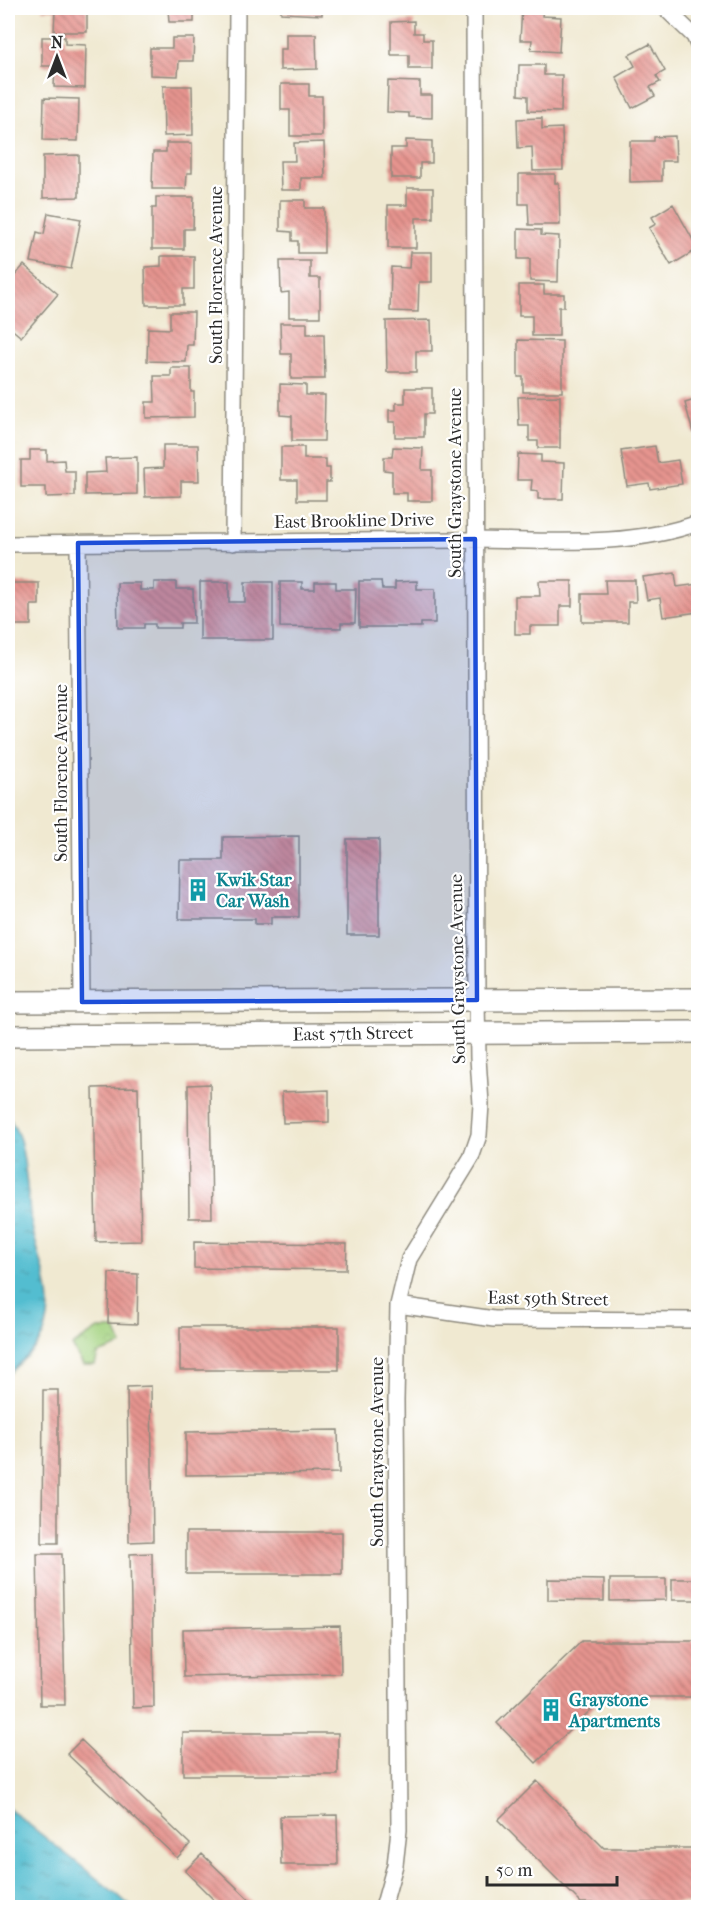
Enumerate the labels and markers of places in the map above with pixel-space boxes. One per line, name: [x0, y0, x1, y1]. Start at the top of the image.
place label: Kwik Star Car Wash: [216, 870, 292, 912]
building icon: Kwik Star Car Wash: [185, 877, 211, 903]
place label: Graystone Apartments: [568, 1690, 660, 1732]
building icon: Graystone Apartments: [538, 1697, 564, 1723]

